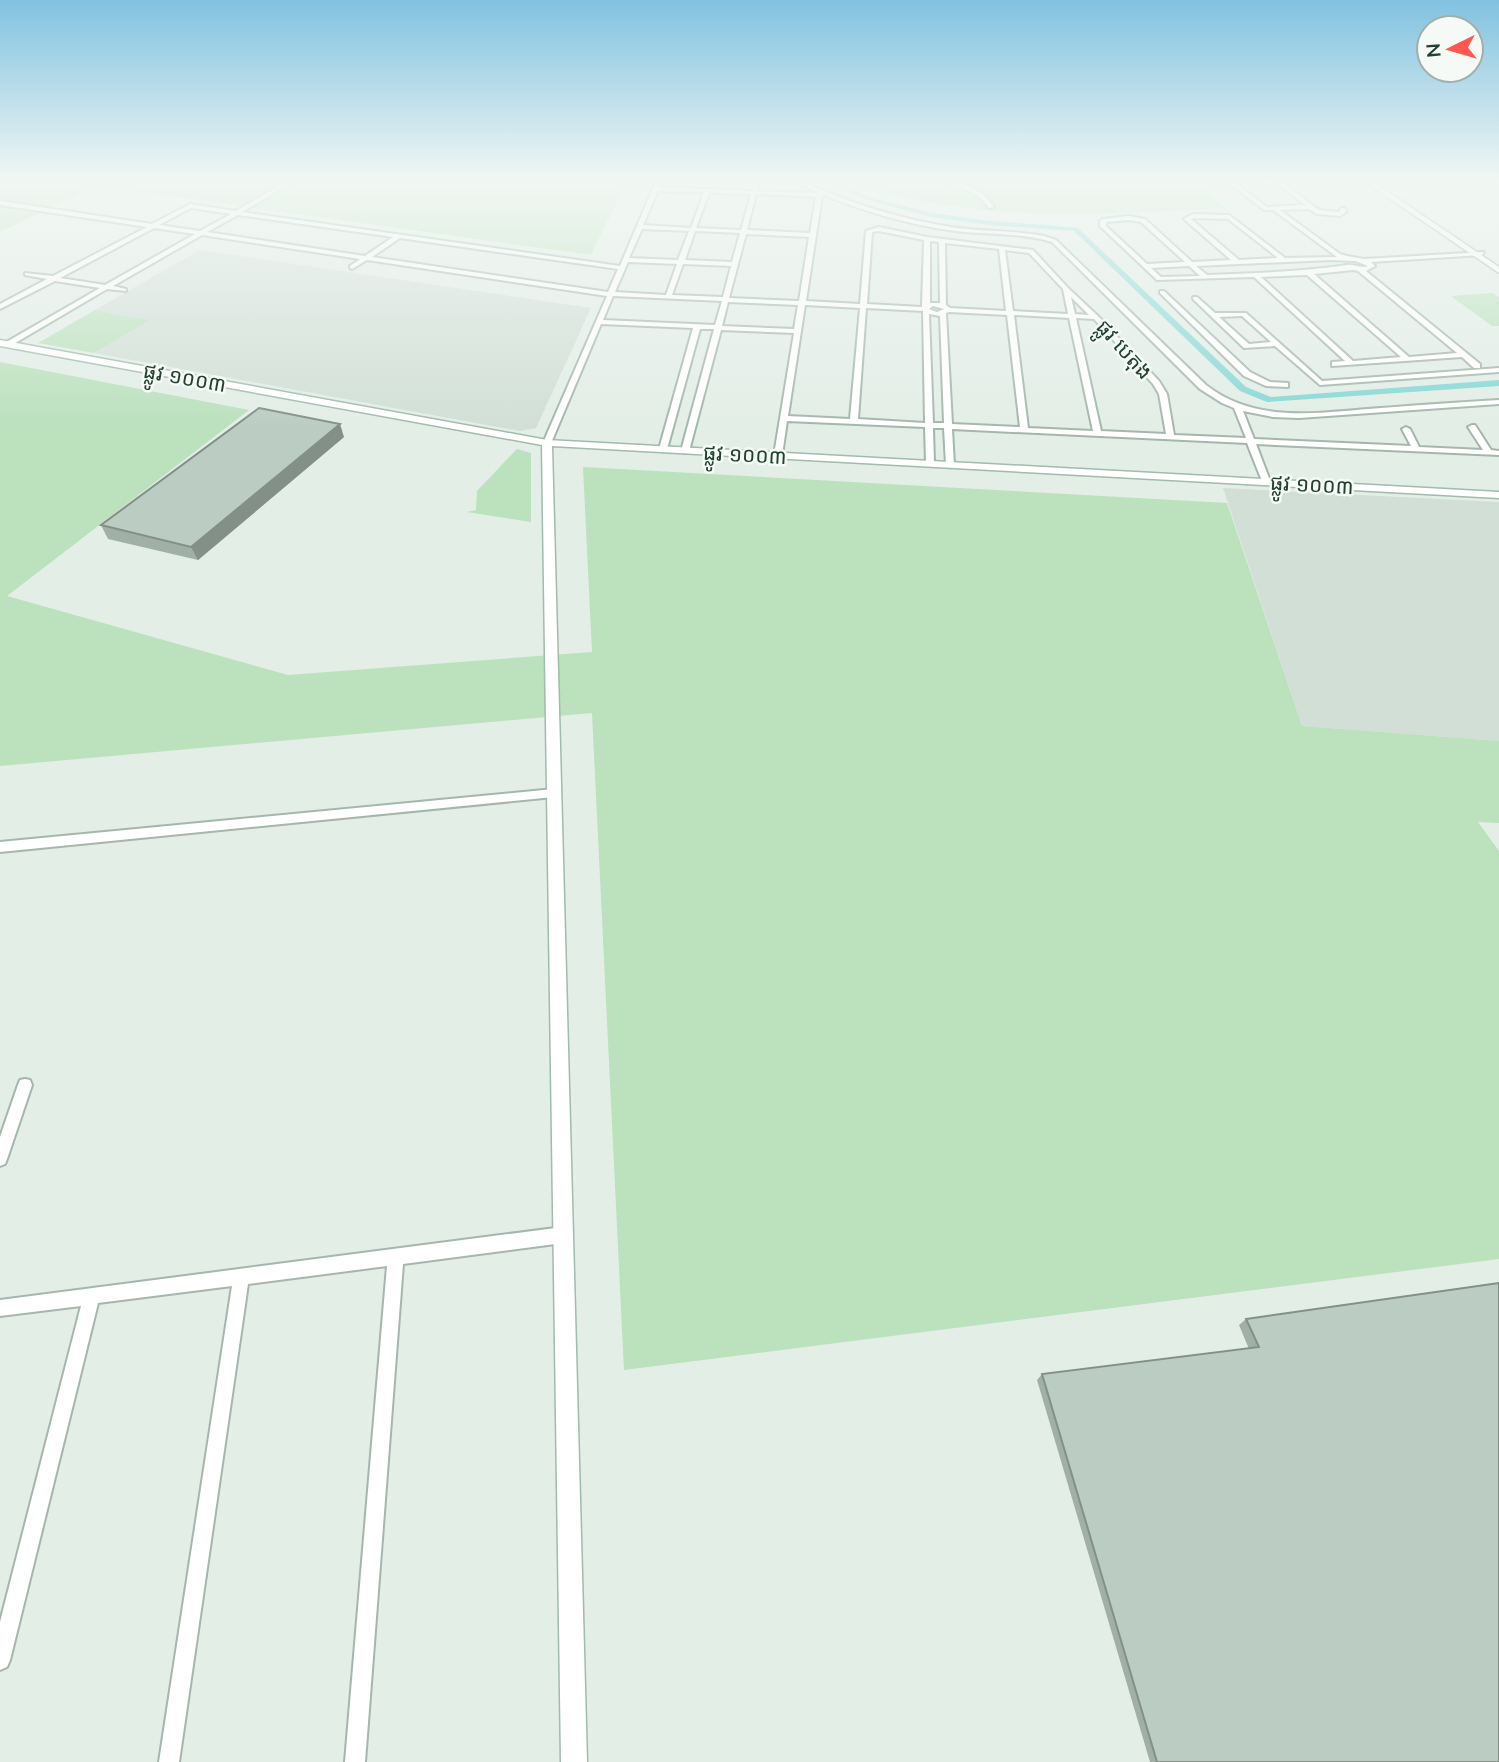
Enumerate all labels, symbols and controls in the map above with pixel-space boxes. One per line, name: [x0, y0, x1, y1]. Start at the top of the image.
north arrow: [1415, 14, 1485, 84]
text: N: [1420, 42, 1446, 59]
street label: ផ្លូវ បេតុង: [1086, 314, 1159, 389]
street label: ផ្លូវ ១០០៣: [140, 357, 228, 404]
street label: ផ្លូវ ១០០៣: [702, 439, 787, 476]
street label: ផ្លូវ ១០០៣: [1269, 469, 1354, 506]

